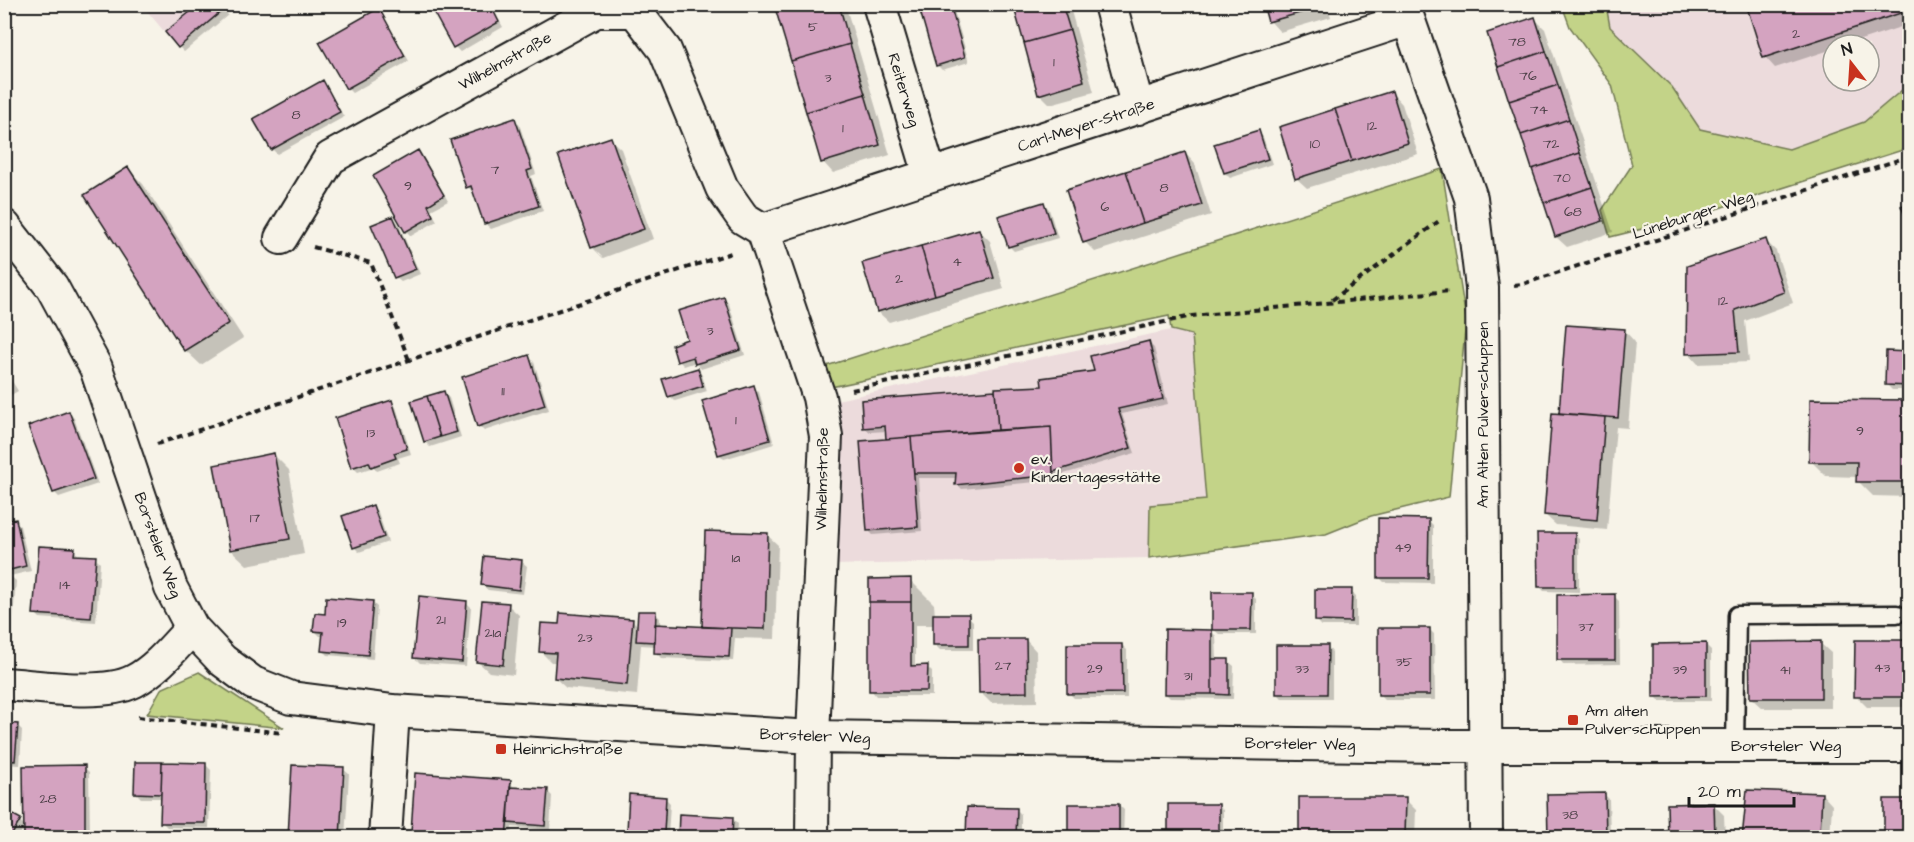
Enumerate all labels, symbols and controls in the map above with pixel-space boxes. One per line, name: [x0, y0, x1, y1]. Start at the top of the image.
house number: 5: [808, 17, 818, 37]
house number: 2: [1792, 24, 1800, 44]
street label: Wilhelmstraße: [455, 26, 556, 96]
house number: 78: [1508, 32, 1526, 52]
north arrow: [1821, 33, 1881, 93]
text: N: [1839, 38, 1855, 62]
street label: Reiterweg: [881, 50, 926, 130]
house number: 1: [1053, 52, 1055, 72]
house number: 76: [1519, 66, 1537, 86]
house number: 3: [824, 68, 832, 88]
street label: Carl-Meyer-Straße: [1015, 92, 1158, 158]
house number: 74: [1530, 100, 1549, 120]
house number: 8: [291, 105, 301, 125]
house number: 12: [1367, 116, 1377, 136]
house number: 1: [842, 118, 844, 138]
house number: 10: [1310, 134, 1320, 154]
house number: 72: [1543, 134, 1559, 154]
house number: 7: [491, 160, 500, 180]
house number: 70: [1553, 168, 1571, 188]
house number: 9: [404, 176, 412, 196]
house number: 8: [1159, 178, 1169, 198]
street label: Lüneburger Weg: [1630, 185, 1757, 246]
house number: 6: [1101, 197, 1110, 217]
house number: 68: [1564, 202, 1582, 222]
house number: 4: [952, 252, 962, 272]
house number: 2: [895, 269, 903, 289]
house number: 12: [1718, 291, 1728, 311]
house number: 3: [706, 321, 714, 341]
street label: Am Alten Pulverschuppen: [1472, 322, 1494, 508]
house number: 11: [501, 381, 505, 401]
house number: 1: [735, 410, 737, 430]
house number: 9: [1856, 421, 1864, 441]
house number: 13: [367, 423, 375, 443]
street label: Wilhelmstraße: [810, 427, 834, 531]
place label: ev. Kindertagesstätte: [1031, 448, 1161, 489]
marker: ev. Kindertagesstätte: [1012, 461, 1026, 475]
street label: Borsteler Weg: [128, 489, 187, 601]
house number: 17: [250, 508, 261, 528]
house number: 49: [1394, 538, 1412, 558]
house number: 1a: [732, 548, 740, 568]
house number: 14: [59, 575, 71, 595]
house number: 21: [436, 610, 446, 630]
house number: 19: [337, 613, 347, 633]
house number: 37: [1578, 617, 1594, 637]
house number: 21a: [485, 623, 501, 643]
house number: 23: [577, 628, 593, 648]
house number: 35: [1395, 652, 1413, 672]
house number: 27: [995, 656, 1012, 676]
house number: 43: [1874, 658, 1890, 678]
house number: 29: [1087, 659, 1103, 679]
house number: 33: [1295, 659, 1309, 679]
house number: 39: [1672, 660, 1688, 680]
house number: 41: [1779, 660, 1791, 680]
house number: 31: [1184, 666, 1193, 686]
place label: Am alten Pulverschuppen: [1585, 700, 1700, 740]
marker: Am alten Pulverschuppen: [1566, 713, 1580, 727]
street label: Borsteler Weg: [759, 723, 871, 750]
street label: Borsteler Weg: [1244, 732, 1356, 757]
street label: Borsteler Weg: [1731, 735, 1841, 758]
place label: Heinrichstraße: [513, 738, 623, 760]
marker: Heinrichstraße: [494, 742, 508, 756]
scale bar: [1689, 770, 1794, 808]
text: 20 m: [1698, 779, 1741, 804]
house number: 28: [39, 789, 57, 809]
house number: 38: [1562, 805, 1578, 825]

